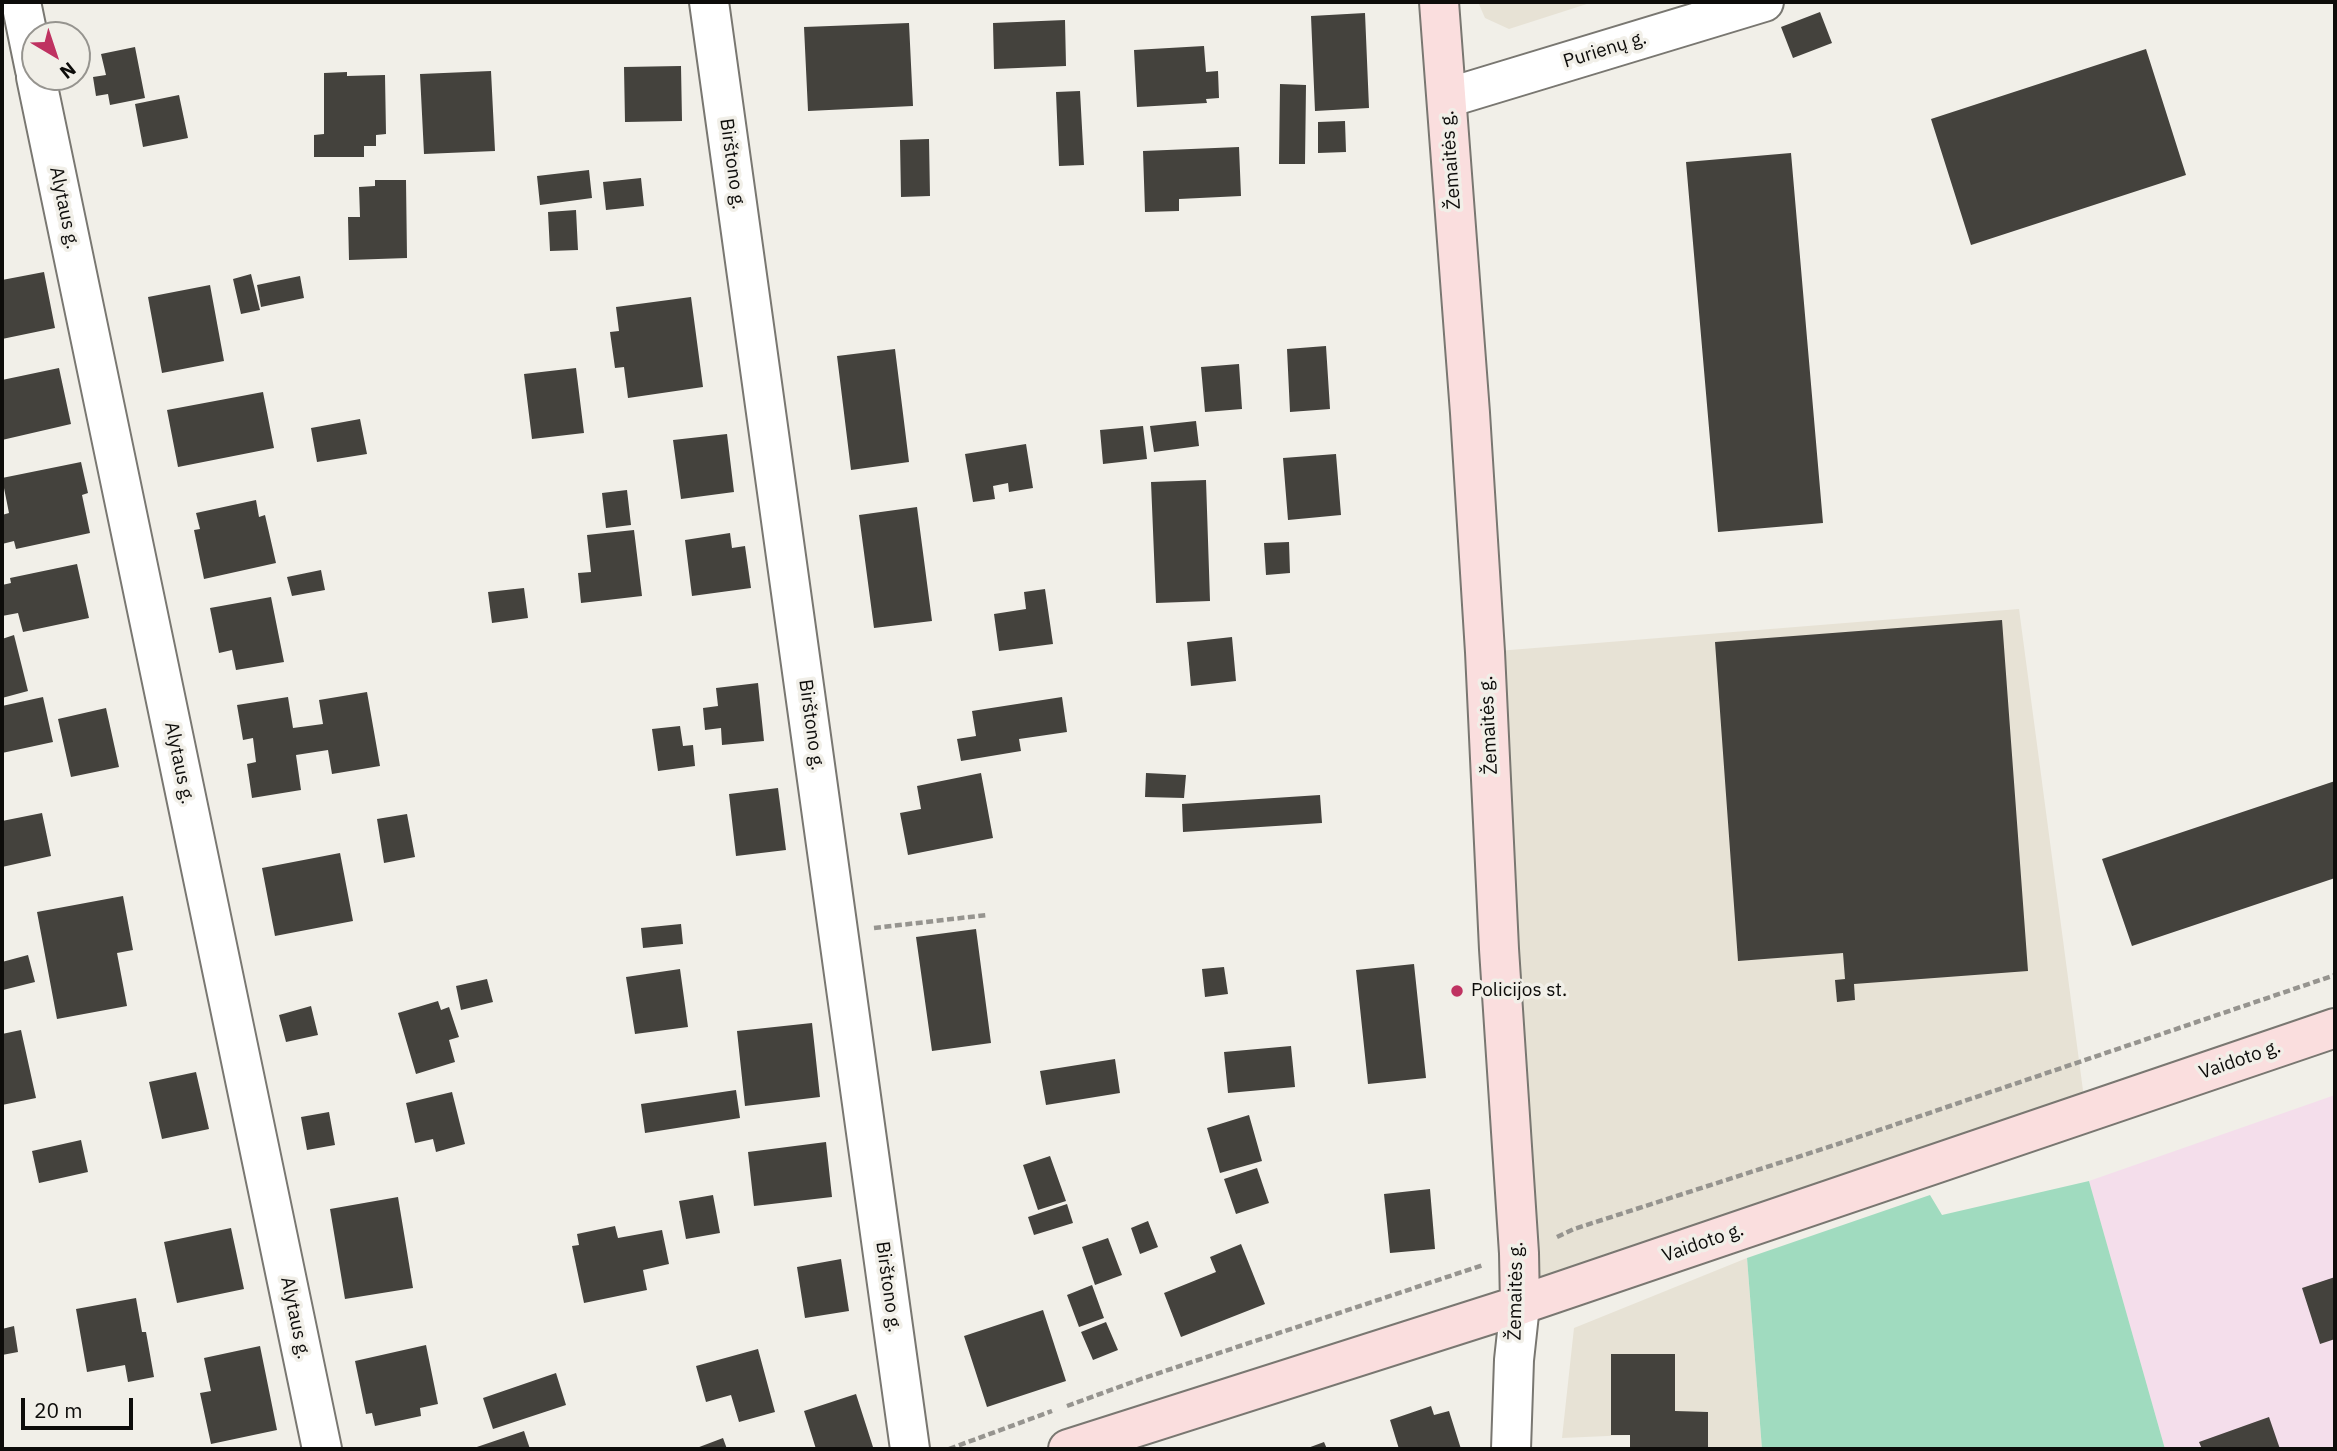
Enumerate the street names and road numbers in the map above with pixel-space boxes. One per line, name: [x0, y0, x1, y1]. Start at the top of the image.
street label: Purienų g.: [1561, 27, 1649, 73]
street label: Žemaitės g.: [1436, 110, 1466, 210]
street label: Birštono g.: [714, 117, 750, 211]
street label: Alytaus g.: [44, 165, 84, 251]
street label: Žemaitės g.: [1475, 675, 1503, 775]
street label: Birštono g.: [793, 678, 829, 772]
street label: Alytaus g.: [159, 720, 199, 806]
street label: Vaidoto g.: [2196, 1035, 2284, 1085]
street label: Vaidoto g.: [1659, 1218, 1747, 1268]
street label: Birštono g.: [870, 1240, 906, 1334]
street label: Žemaitės g.: [1504, 1241, 1528, 1341]
street label: Alytaus g.: [275, 1275, 315, 1361]

